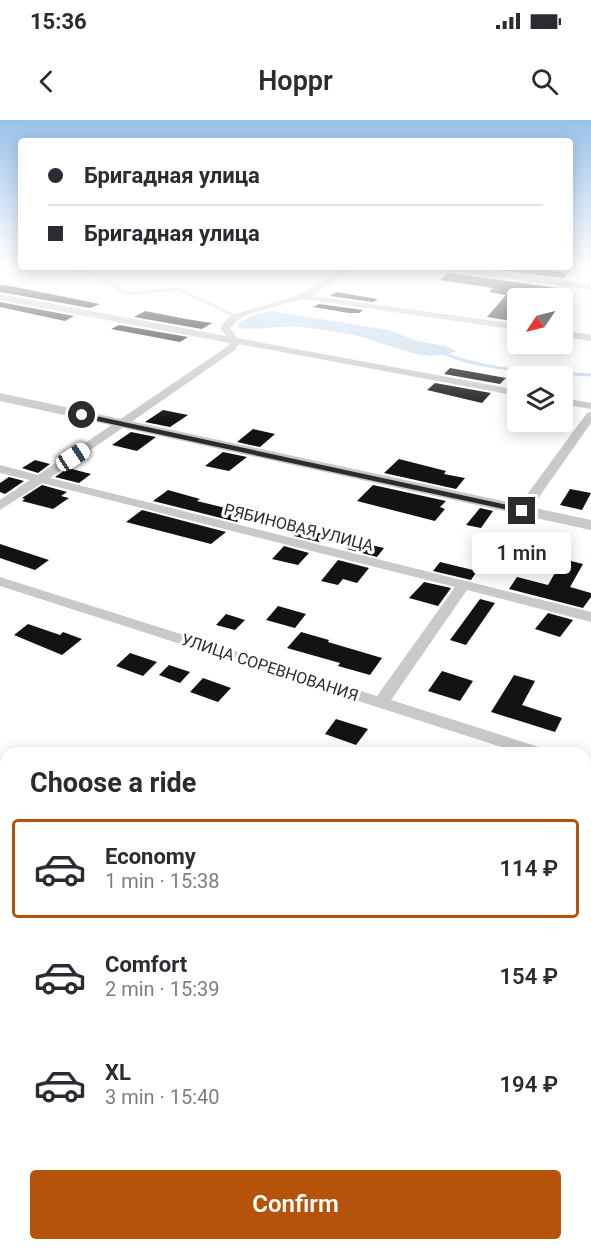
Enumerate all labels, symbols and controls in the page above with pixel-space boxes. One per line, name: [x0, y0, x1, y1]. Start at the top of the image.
text: 15:36: [30, 9, 87, 34]
icon: back: [30, 65, 63, 98]
text: Hoppr: [258, 65, 333, 97]
icon: search: [528, 65, 561, 98]
text: Бригадная улица: [84, 163, 260, 188]
text: Бригадная улица: [84, 221, 260, 246]
north arrow: [507, 288, 573, 354]
map controls: [507, 288, 573, 432]
button: layers: [507, 366, 573, 432]
route start: [68, 401, 95, 428]
car: [53, 440, 93, 474]
route end: [508, 497, 535, 524]
street label: РЯБИНОВАЯ УЛИЦА: [222, 500, 376, 555]
callout: 1 min: [472, 532, 572, 574]
text: 1 min: [496, 541, 547, 565]
street label: УЛИЦА СОРЕВНОВАНИЯ: [179, 630, 361, 705]
text: Choose a ride: [30, 767, 196, 799]
icon: car: [33, 842, 87, 896]
text: Economy: [105, 844, 196, 869]
text: 114 ₽: [500, 856, 558, 881]
text: 1 min · 15:38: [105, 869, 220, 893]
icon: car: [33, 950, 87, 1004]
text: Comfort: [105, 952, 187, 977]
text: 154 ₽: [500, 964, 558, 989]
text: 2 min · 15:39: [105, 977, 220, 1001]
icon: car: [33, 1058, 87, 1112]
text: XL: [105, 1060, 131, 1085]
text: 194 ₽: [500, 1072, 558, 1097]
text: 3 min · 15:40: [105, 1085, 220, 1109]
button: Confirm: [30, 1170, 561, 1239]

